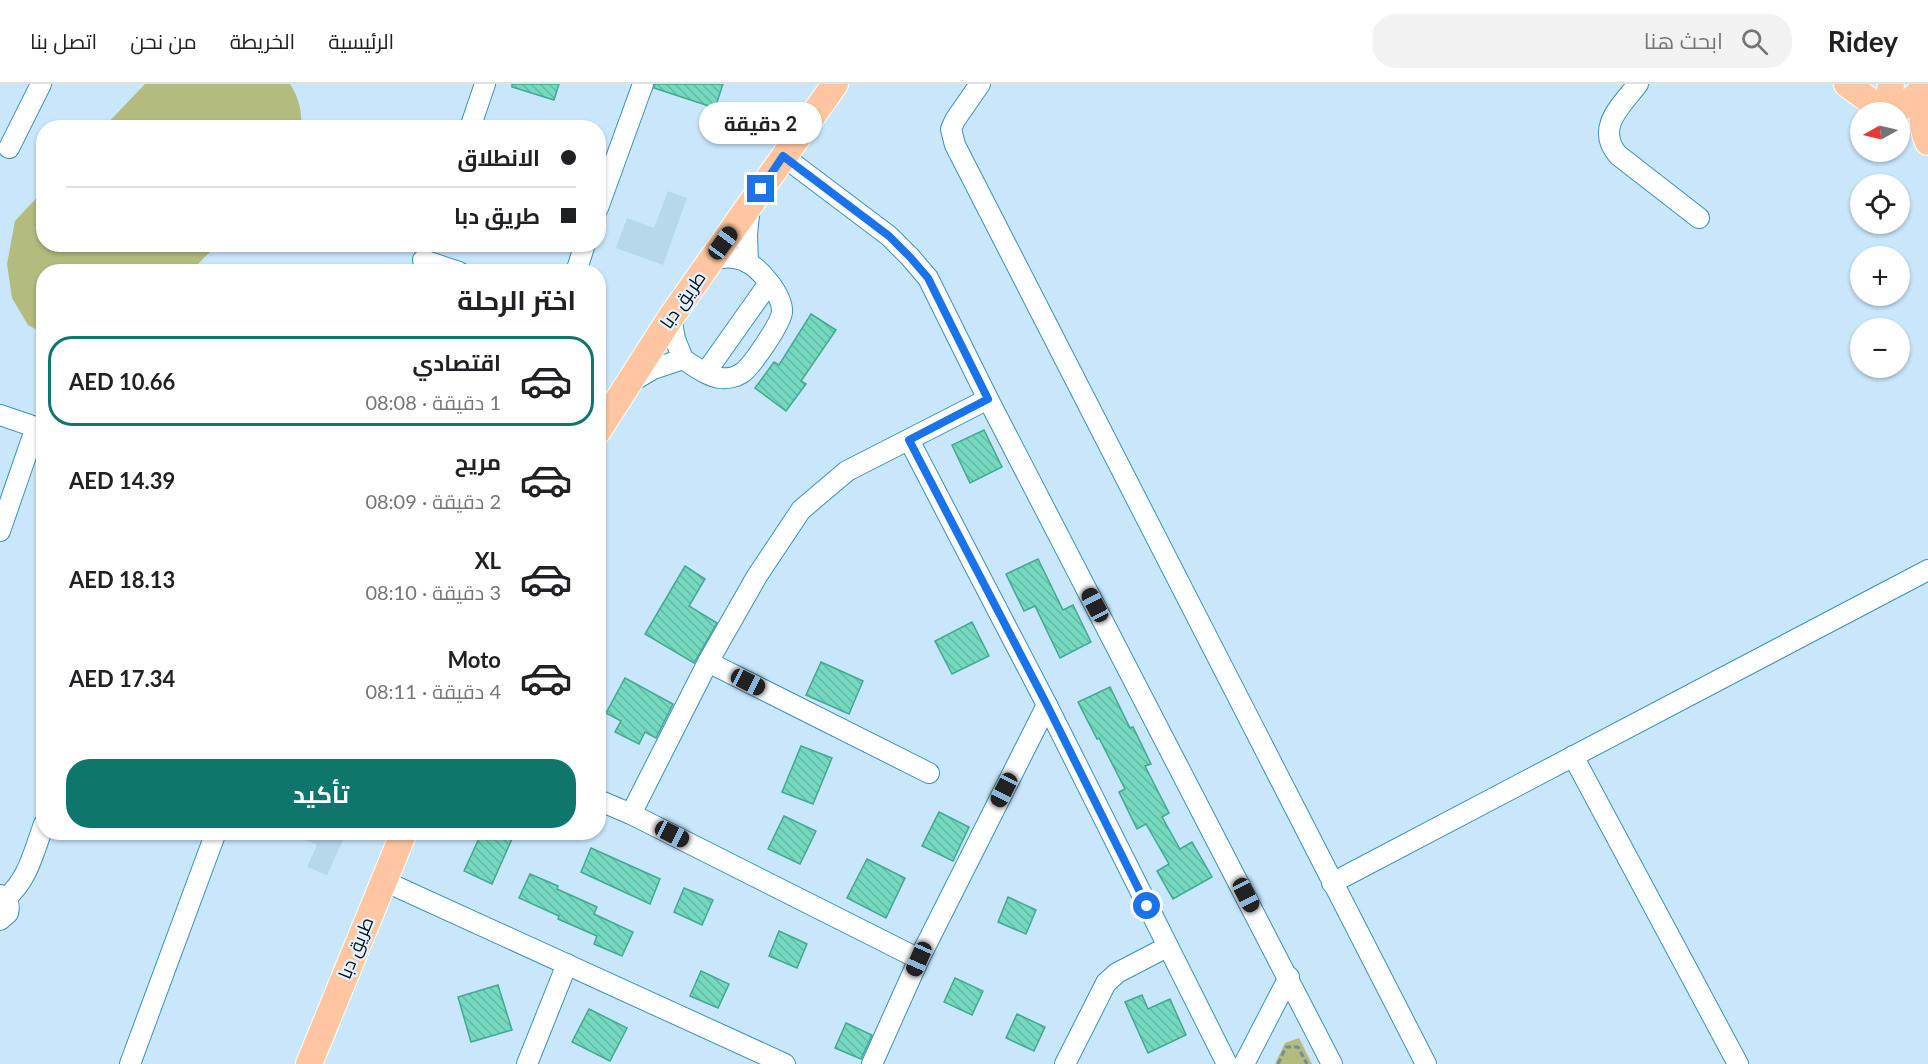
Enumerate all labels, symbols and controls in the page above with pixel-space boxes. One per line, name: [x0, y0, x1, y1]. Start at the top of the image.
search box: [1372, 14, 1792, 68]
text: Ridey: [1828, 24, 1898, 58]
icon: search: [1738, 25, 1771, 58]
text: ابحث هنا: [1644, 27, 1723, 54]
text: اتصل بنا: [30, 28, 97, 53]
text: من نحن: [130, 28, 197, 53]
text: الخريطة: [230, 28, 295, 53]
text: الرئيسية: [328, 28, 394, 53]
callout: 2 دقيقة: [700, 102, 822, 144]
north arrow: [1850, 102, 1910, 162]
map controls: [1850, 102, 1910, 378]
text: 2 دقيقة: [724, 111, 797, 135]
text: الانطلاق: [457, 144, 540, 171]
button: locate: [1850, 174, 1910, 234]
route end: [747, 175, 774, 202]
text: طريق دبا: [454, 202, 540, 229]
car: [705, 223, 741, 263]
button: +: [1850, 246, 1910, 306]
street label: طريق دبا: [655, 267, 711, 333]
text: اختر الرحلة: [457, 283, 576, 316]
button: −: [1850, 318, 1910, 378]
text: اقتصادي: [412, 349, 501, 376]
icon: car: [519, 354, 573, 408]
text: AED 10.66: [69, 368, 175, 395]
text: 1 دقيقة · 08:08: [365, 390, 501, 414]
text: مريح: [455, 448, 501, 475]
icon: car: [519, 453, 573, 507]
text: AED 14.39: [69, 467, 175, 494]
text: 2 دقيقة · 08:09: [365, 489, 501, 513]
text: XL: [475, 547, 501, 574]
icon: car: [519, 552, 573, 606]
text: AED 18.13: [69, 566, 175, 593]
text: 3 دقيقة · 08:10: [365, 580, 501, 604]
car: [1079, 585, 1111, 625]
text: Moto: [447, 646, 501, 673]
icon: car: [519, 651, 573, 705]
text: AED 17.34: [69, 665, 175, 692]
car: [728, 666, 768, 698]
text: 4 دقيقة · 08:11: [365, 679, 501, 703]
button: تأكيد: [66, 759, 576, 828]
car: [988, 770, 1020, 810]
car: [652, 818, 692, 850]
car: [1230, 875, 1262, 915]
route start: [1133, 892, 1160, 919]
street label: طريق دبا: [333, 914, 379, 982]
car: [903, 939, 935, 979]

